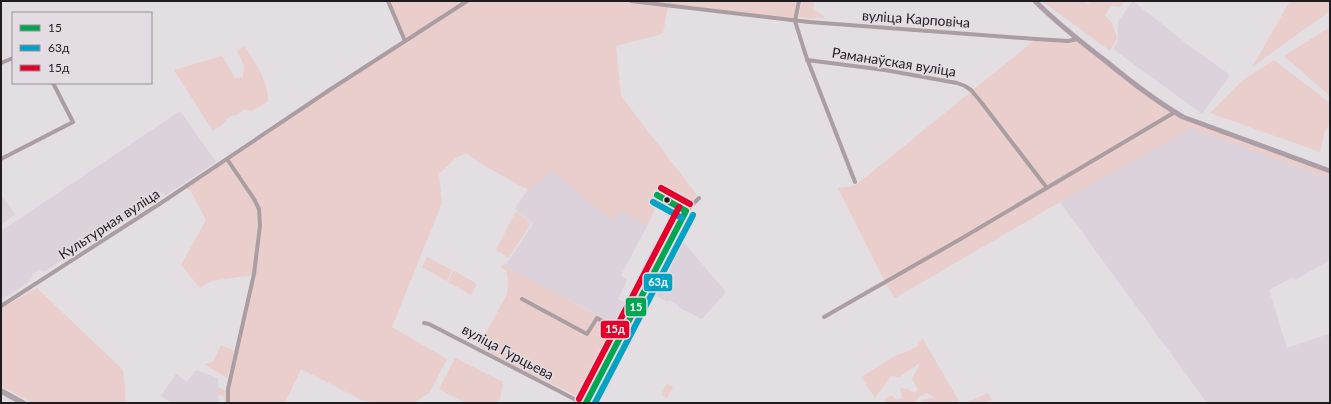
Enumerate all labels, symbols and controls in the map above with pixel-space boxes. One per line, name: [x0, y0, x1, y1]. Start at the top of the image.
street label: вуліца Карповіча: [861, 6, 971, 31]
legend: [12, 12, 152, 84]
text: 15: [48, 20, 62, 35]
text: 63д: [48, 40, 70, 55]
street label: Раманаўская вуліца: [831, 43, 957, 80]
text: 15д: [48, 60, 70, 75]
street label: Культурная вуліца: [55, 185, 162, 263]
unlabelled marker: [662, 195, 672, 205]
line badge: 63д: [643, 273, 673, 292]
text: 63д: [648, 275, 668, 288]
line badge: 15: [625, 297, 647, 317]
text: 15: [630, 300, 642, 313]
street label: вуліца Гурцьева: [459, 320, 557, 383]
line badge: 15д: [600, 320, 630, 339]
text: 15д: [605, 322, 625, 335]

